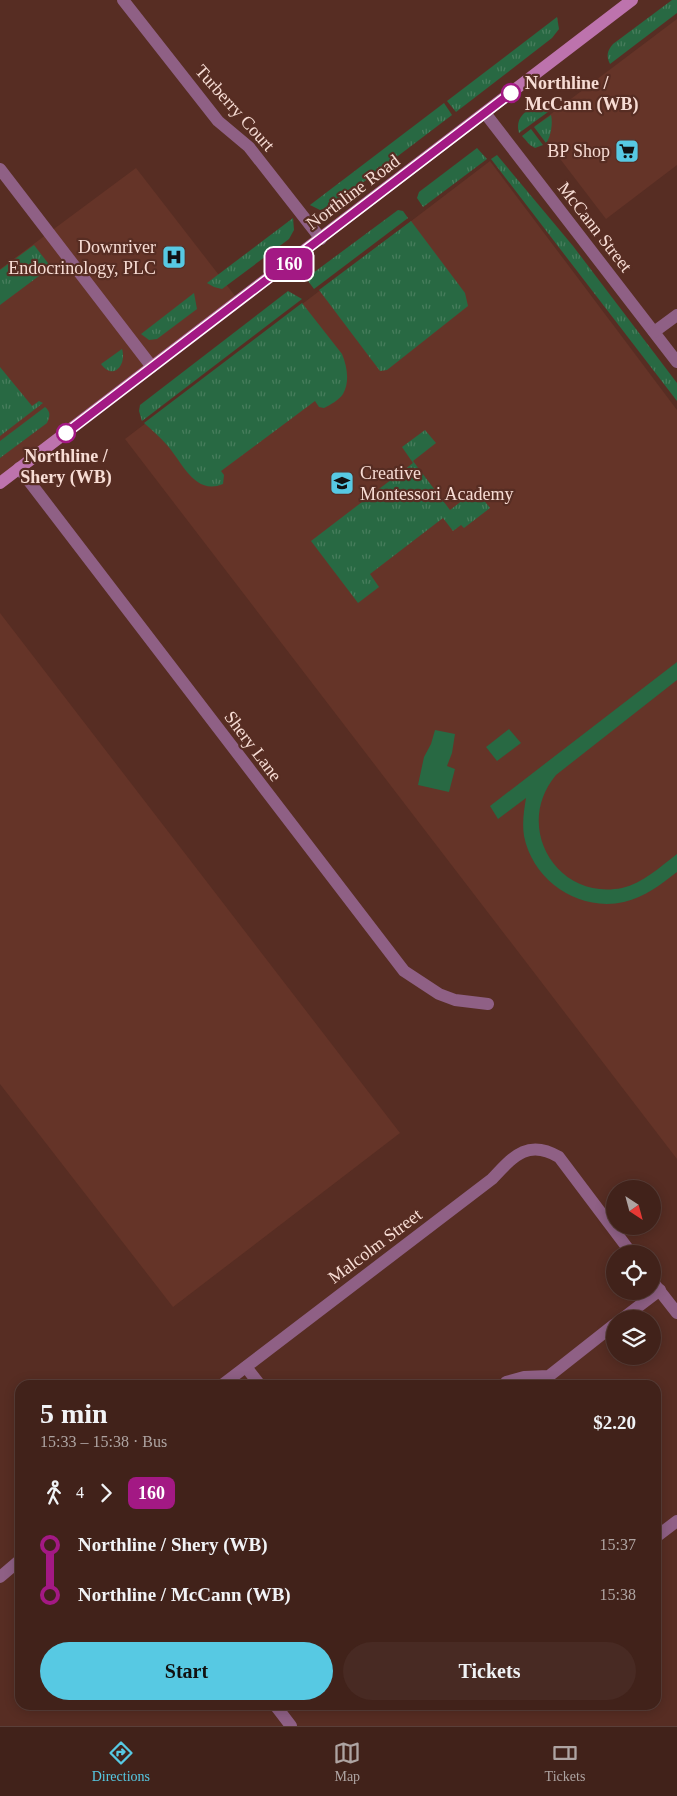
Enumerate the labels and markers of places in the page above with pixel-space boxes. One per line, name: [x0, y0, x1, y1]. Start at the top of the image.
place label: Northline / McCann (WB): [525, 73, 639, 115]
marker: Northline / McCann (WB): [501, 83, 521, 103]
supermarket icon: BP Shop: [614, 138, 640, 164]
place label: BP Shop: [547, 141, 610, 161]
place label: Downriver Endocrinology, PLC: [8, 237, 156, 278]
hospital icon: Downriver Endocrinology, PLC: [161, 244, 187, 270]
marker: Northline / Shery (WB): [56, 423, 76, 443]
place label: Northline / Shery (WB): [20, 446, 112, 488]
place label: Creative Montessori Academy: [360, 463, 513, 504]
school or university icon: Creative Montessori Academy: [329, 470, 355, 496]

